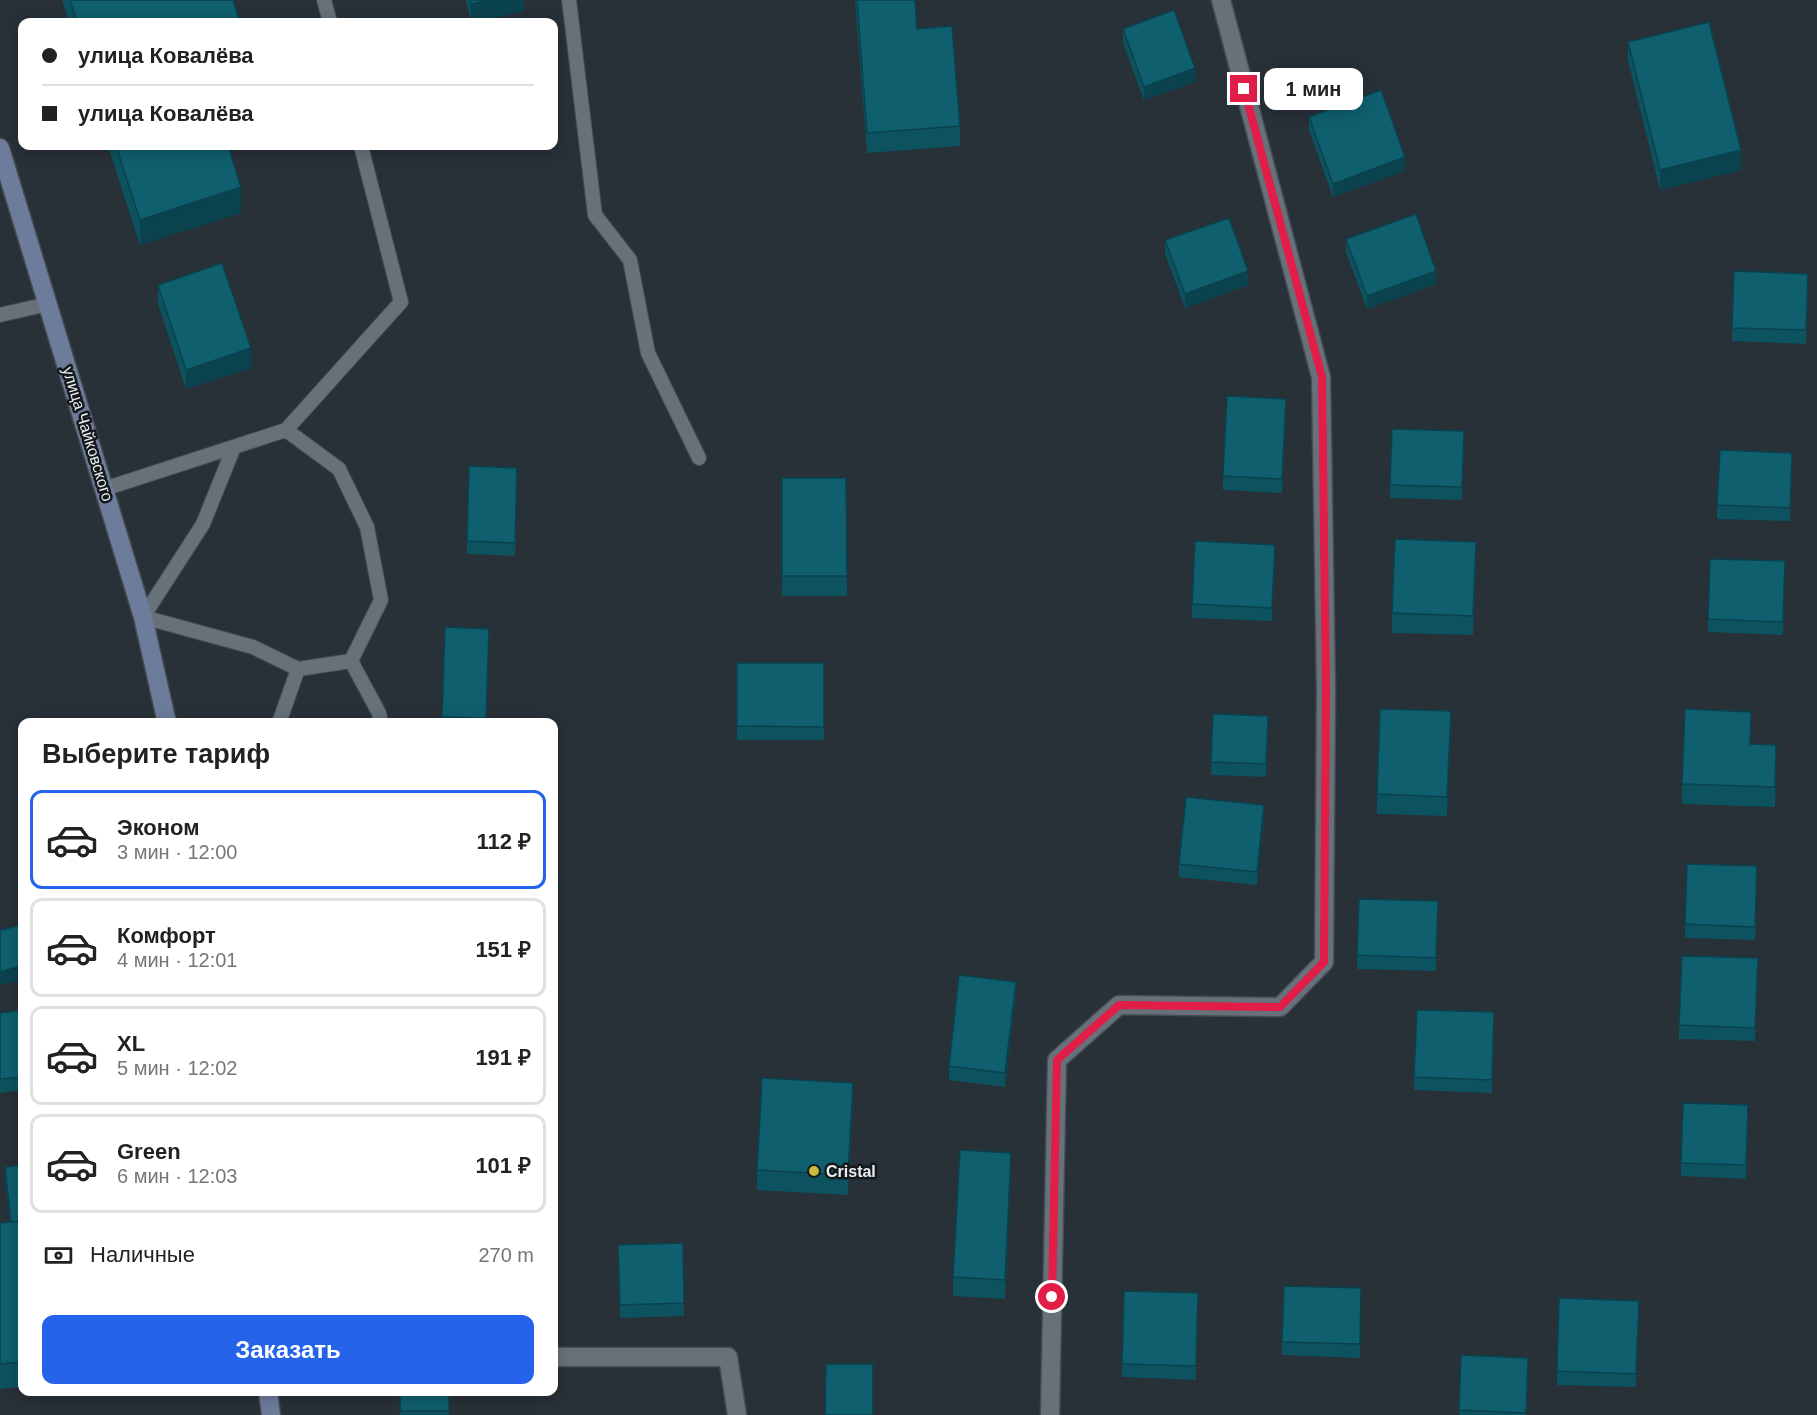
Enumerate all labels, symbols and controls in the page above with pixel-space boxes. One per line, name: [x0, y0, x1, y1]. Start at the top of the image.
text: улица Ковалёва: [78, 43, 254, 68]
callout: 1 мин: [1265, 68, 1364, 110]
route end: [1230, 75, 1257, 102]
text: 1 мин: [1286, 78, 1341, 100]
text: улица Ковалёва: [78, 101, 254, 126]
street label: улица Чайковского: [59, 365, 117, 503]
text: Выберите тариф: [42, 739, 270, 769]
icon: car: [45, 813, 99, 867]
text: Эконом: [117, 815, 200, 840]
text: 112 ₽: [477, 829, 531, 854]
text: 3 мин · 12:00: [117, 841, 237, 863]
icon: car: [45, 921, 99, 975]
text: Комфорт: [117, 923, 216, 948]
text: 151 ₽: [475, 937, 531, 962]
text: 4 мин · 12:01: [117, 949, 237, 971]
icon: car: [45, 1029, 99, 1083]
text: XL: [117, 1031, 145, 1056]
text: 191 ₽: [475, 1045, 531, 1070]
text: 5 мин · 12:02: [117, 1057, 237, 1079]
icon: car: [45, 1137, 99, 1191]
text: Green: [117, 1139, 181, 1164]
text: 101 ₽: [475, 1153, 531, 1178]
place label: Cristal: [826, 1163, 876, 1180]
marker: Cristal: [807, 1164, 821, 1178]
text: 6 мин · 12:03: [117, 1165, 237, 1187]
icon: cash: [42, 1239, 75, 1272]
text: Наличные: [90, 1242, 195, 1267]
text: 270 m: [478, 1244, 534, 1266]
route start: [1038, 1283, 1065, 1310]
button: Заказать: [42, 1315, 534, 1384]

